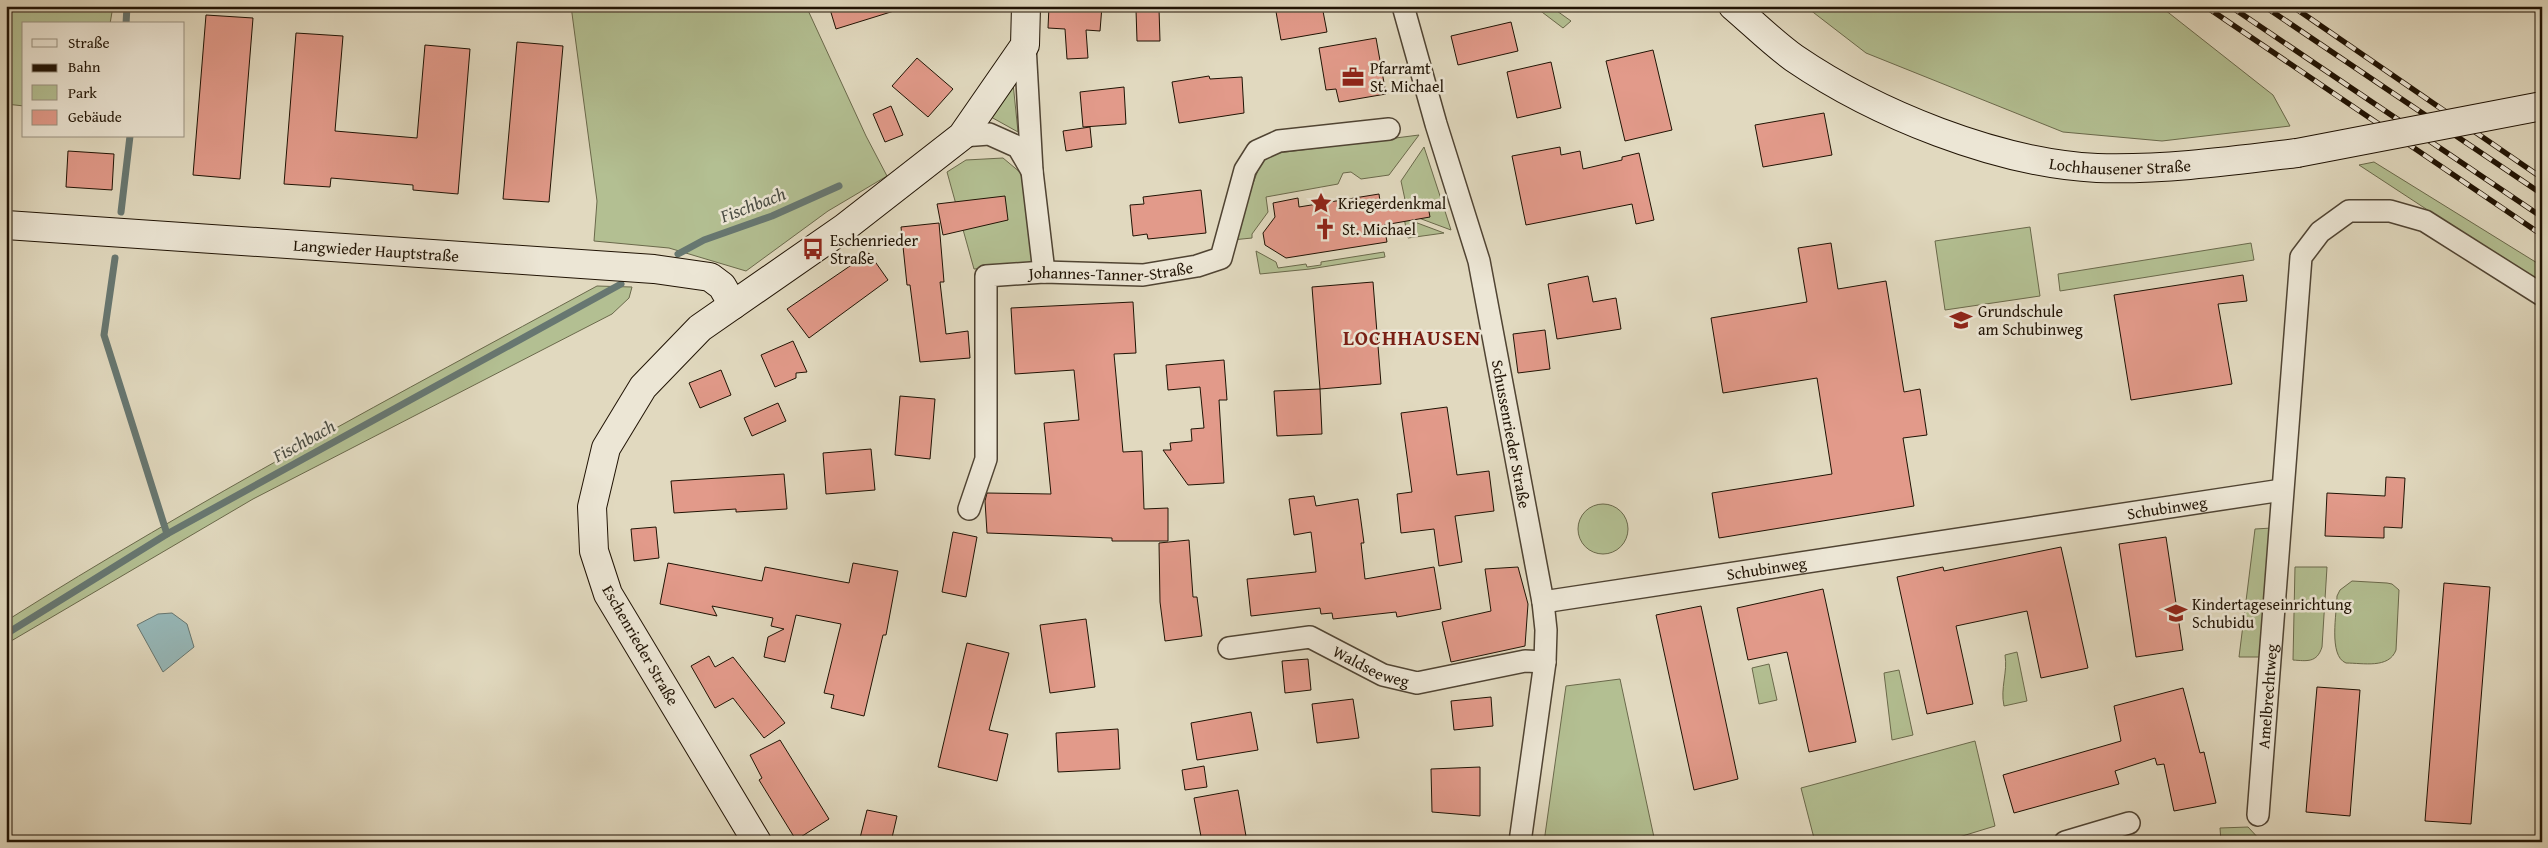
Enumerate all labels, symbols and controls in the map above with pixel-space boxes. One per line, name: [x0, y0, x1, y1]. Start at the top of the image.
legend: [22, 22, 185, 138]
text: Straße: [68, 32, 110, 53]
text: Bahn: [68, 56, 101, 77]
place label: Pfarramt St. Michael: [1370, 56, 1444, 98]
office icon: Pfarramt St. Michael: [1340, 64, 1366, 90]
text: Park: [68, 82, 97, 103]
text: Gebäude: [68, 106, 122, 127]
street label: Lochhausener Straße: [2047, 151, 2192, 180]
water label: Fischbach: [715, 180, 789, 230]
place icon: Kriegerdenkmal: [1308, 190, 1334, 216]
place label: Kriegerdenkmal: [1338, 191, 1447, 215]
church icon: St. Michael: [1312, 216, 1338, 242]
place label: St. Michael: [1342, 217, 1416, 241]
place label: Eschenrieder Straße: [830, 228, 918, 270]
street label: Langwieder Hauptstraße: [293, 233, 460, 268]
bus stop icon: Eschenrieder Straße: [800, 236, 826, 262]
street label: Johannes-Tanner-Straße: [1026, 255, 1195, 287]
place label: Grundschule am Schubinweg: [1978, 299, 2083, 341]
school or university icon: Grundschule am Schubinweg: [1948, 307, 1974, 333]
district label: LOCHHAUSEN: [1343, 322, 1481, 353]
street label: Schussenrieder Straße: [1486, 358, 1537, 510]
water label: Fischbach: [267, 412, 340, 469]
street label: Schubinweg: [2125, 490, 2209, 525]
street label: Schubinweg: [1725, 550, 1808, 586]
street label: Eschenrieder Straße: [597, 580, 685, 710]
place label: Kindertageseinrichtung Schubidu: [2192, 592, 2352, 634]
school or university icon: Kindertageseinrichtung Schubidu: [2163, 600, 2189, 626]
street label: Waldseeweg: [1329, 639, 1412, 693]
street label: Amelbrechtweg: [2251, 643, 2283, 750]

